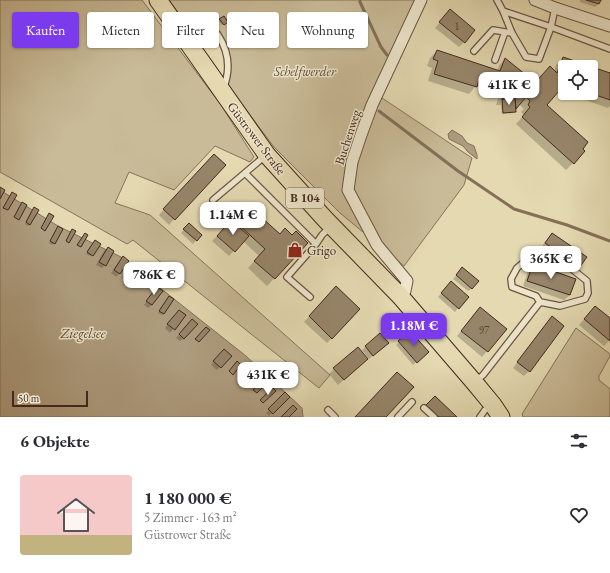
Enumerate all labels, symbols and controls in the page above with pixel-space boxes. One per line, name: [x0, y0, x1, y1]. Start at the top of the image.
chip: Kaufen: [12, 12, 79, 48]
chip: Mieten: [87, 12, 154, 48]
chip: Filter: [162, 12, 219, 48]
chip: Neu: [227, 12, 279, 48]
chip: Wohnung: [287, 12, 368, 48]
house number: 1: [454, 19, 460, 33]
map controls: [558, 60, 598, 100]
button: locate: [558, 60, 598, 100]
park label: Schelfwerder: [273, 63, 337, 80]
pin: 411K €: [476, 72, 542, 106]
text: 411K €: [487, 76, 531, 93]
street label: Güstrower Straße: [224, 98, 290, 178]
street label: Buchenweg: [331, 107, 365, 167]
road number: B 104: [286, 188, 324, 208]
pin: 1.14M €: [196, 202, 270, 236]
text: 1.14M €: [209, 206, 257, 223]
shop icon: Grigo: [286, 241, 304, 259]
place label: Grigo: [307, 242, 336, 259]
pin: 365K €: [518, 246, 584, 280]
text: 365K €: [529, 250, 573, 267]
pin: 786K €: [121, 262, 187, 296]
text: 786K €: [132, 266, 176, 283]
pin: 1.18M €: [377, 313, 451, 347]
text: 1.18M €: [390, 317, 438, 334]
house number: 97: [479, 323, 490, 337]
water label: Ziegelsee: [59, 324, 106, 342]
pin: 431K €: [235, 362, 301, 396]
text: 431K €: [246, 366, 290, 383]
scale bar: [12, 389, 88, 408]
text: 50 m: [18, 391, 39, 405]
text: 6 Objekte: [20, 430, 90, 452]
icon: filters: [568, 430, 590, 452]
text: 1 180 000 €: [144, 487, 232, 509]
icon: home: [52, 491, 100, 539]
icon: heart: [568, 504, 590, 526]
text: 5 Zimmer · 163 m²: [144, 509, 237, 526]
text: Güstrower Straße: [144, 526, 231, 543]

